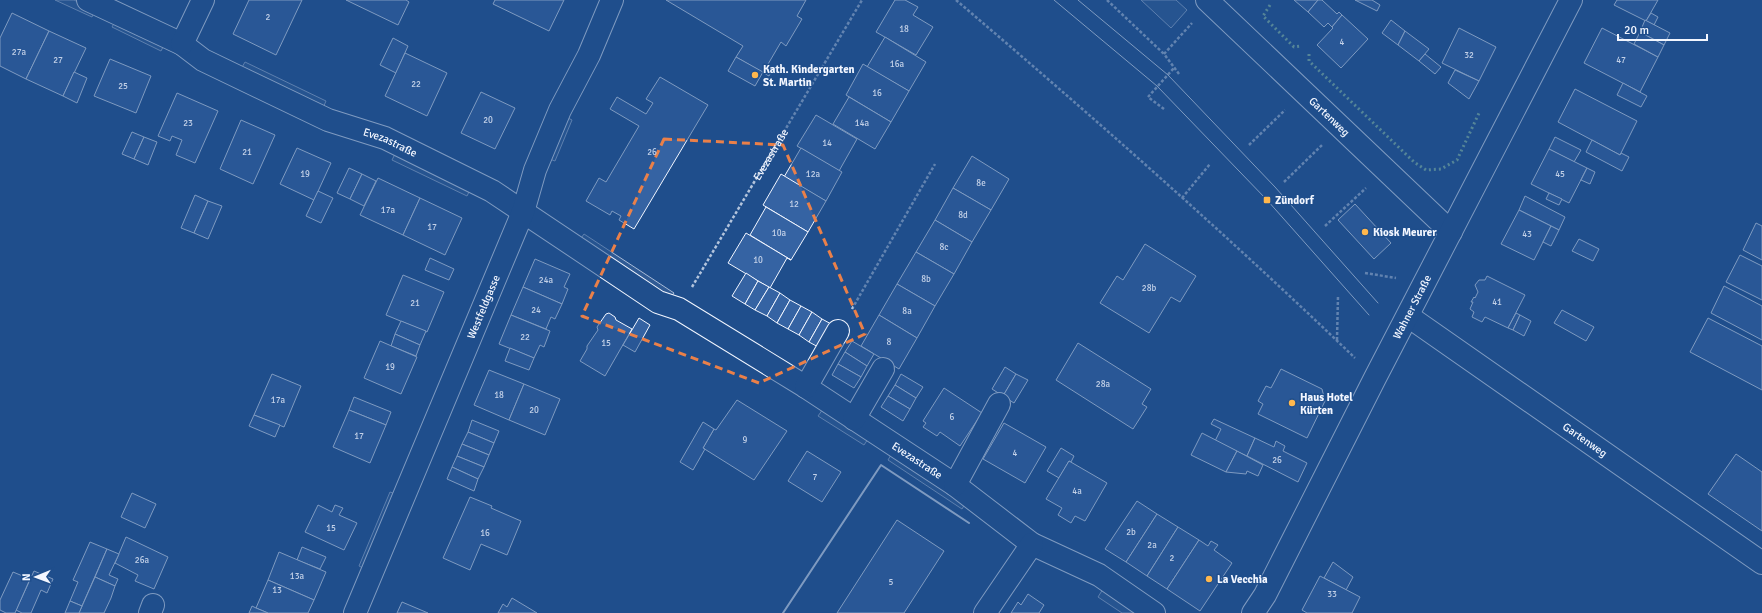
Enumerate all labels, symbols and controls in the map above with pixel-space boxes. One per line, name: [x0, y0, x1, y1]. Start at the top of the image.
house number: 2: [266, 12, 271, 23]
scale bar: [1618, 16, 1707, 42]
text: 20 m: [1624, 23, 1649, 38]
house number: 18: [899, 24, 909, 35]
house number: 4: [1340, 37, 1345, 48]
house number: 27a: [12, 47, 27, 58]
house number: 32: [1464, 50, 1474, 61]
house number: 27: [53, 55, 63, 66]
house number: 47: [1616, 55, 1626, 66]
house number: 16a: [890, 59, 905, 70]
place label: Kath. Kindergarten St. Martin: [763, 63, 855, 89]
marker: Kath. Kindergarten St. Martin: [750, 70, 760, 80]
house number: 22: [411, 79, 421, 90]
house number: 25: [118, 81, 128, 92]
house number: 16: [872, 88, 882, 99]
street label: Gartenweg: [1306, 94, 1353, 139]
house number: 20: [483, 115, 493, 126]
house number: 23: [183, 118, 193, 129]
house number: 14a: [855, 118, 870, 129]
street label: Evezastraße: [362, 125, 419, 159]
street label: Evezastraße: [750, 126, 791, 183]
house number: 14: [822, 138, 832, 149]
house number: 21: [242, 147, 252, 158]
house number: 26: [647, 147, 657, 158]
house number: 19: [300, 169, 310, 180]
house number: 12a: [806, 169, 821, 180]
house number: 45: [1555, 169, 1565, 180]
house number: 8e: [976, 178, 986, 189]
place label: Zündorf: [1275, 194, 1315, 207]
marker: Zündorf: [1262, 195, 1272, 205]
house number: 12: [789, 199, 799, 210]
house number: 17a: [381, 205, 396, 216]
house number: 8d: [958, 210, 968, 221]
house number: 17: [427, 222, 437, 233]
place label: Kiosk Meurer: [1373, 226, 1437, 239]
marker: Kiosk Meurer: [1360, 227, 1370, 237]
house number: 10a: [772, 228, 787, 239]
house number: 43: [1522, 229, 1532, 240]
house number: 8c: [939, 242, 949, 253]
house number: 10: [753, 255, 763, 266]
street label: Westfeldgasse: [464, 273, 502, 341]
street label: Wahner Straße: [1390, 273, 1434, 341]
house number: 8b: [921, 274, 931, 285]
house number: 24a: [539, 275, 554, 286]
house number: 28b: [1142, 283, 1156, 294]
house number: 41: [1492, 297, 1502, 308]
house number: 21: [410, 298, 420, 309]
house number: 24: [531, 305, 541, 316]
house number: 8a: [902, 306, 912, 317]
house number: 22: [520, 332, 530, 343]
house number: 8: [887, 337, 892, 348]
house number: 15: [601, 338, 611, 349]
house number: 19: [385, 362, 395, 373]
house number: 28a: [1096, 379, 1111, 390]
house number: 18: [494, 390, 504, 401]
place label: Haus Hotel Kürten: [1300, 391, 1353, 417]
house number: 17a: [271, 395, 286, 406]
marker: Haus Hotel Kürten: [1287, 398, 1297, 408]
house number: 20: [529, 405, 539, 416]
house number: 6: [950, 412, 955, 423]
street label: Gartenweg: [1560, 420, 1610, 460]
house number: 17: [354, 431, 364, 442]
house number: 9: [743, 435, 748, 446]
street label: Evezastraße: [890, 439, 945, 481]
house number: 4: [1013, 448, 1018, 459]
house number: 26: [1272, 455, 1282, 466]
house number: 7: [813, 472, 818, 483]
house number: 4a: [1072, 486, 1082, 497]
house number: 15: [326, 523, 336, 534]
house number: 2b: [1126, 527, 1136, 538]
house number: 16: [480, 528, 490, 539]
house number: 2a: [1147, 540, 1157, 551]
house number: 2: [1170, 553, 1175, 564]
house number: 26a: [135, 555, 150, 566]
north arrow: [16, 557, 56, 597]
house number: 13a: [290, 571, 305, 582]
text: N: [20, 573, 33, 581]
place label: La Vecchia: [1217, 573, 1268, 586]
marker: La Vecchia: [1204, 574, 1214, 584]
house number: 5: [889, 577, 894, 588]
house number: 13: [272, 585, 282, 596]
house number: 33: [1327, 589, 1337, 600]

